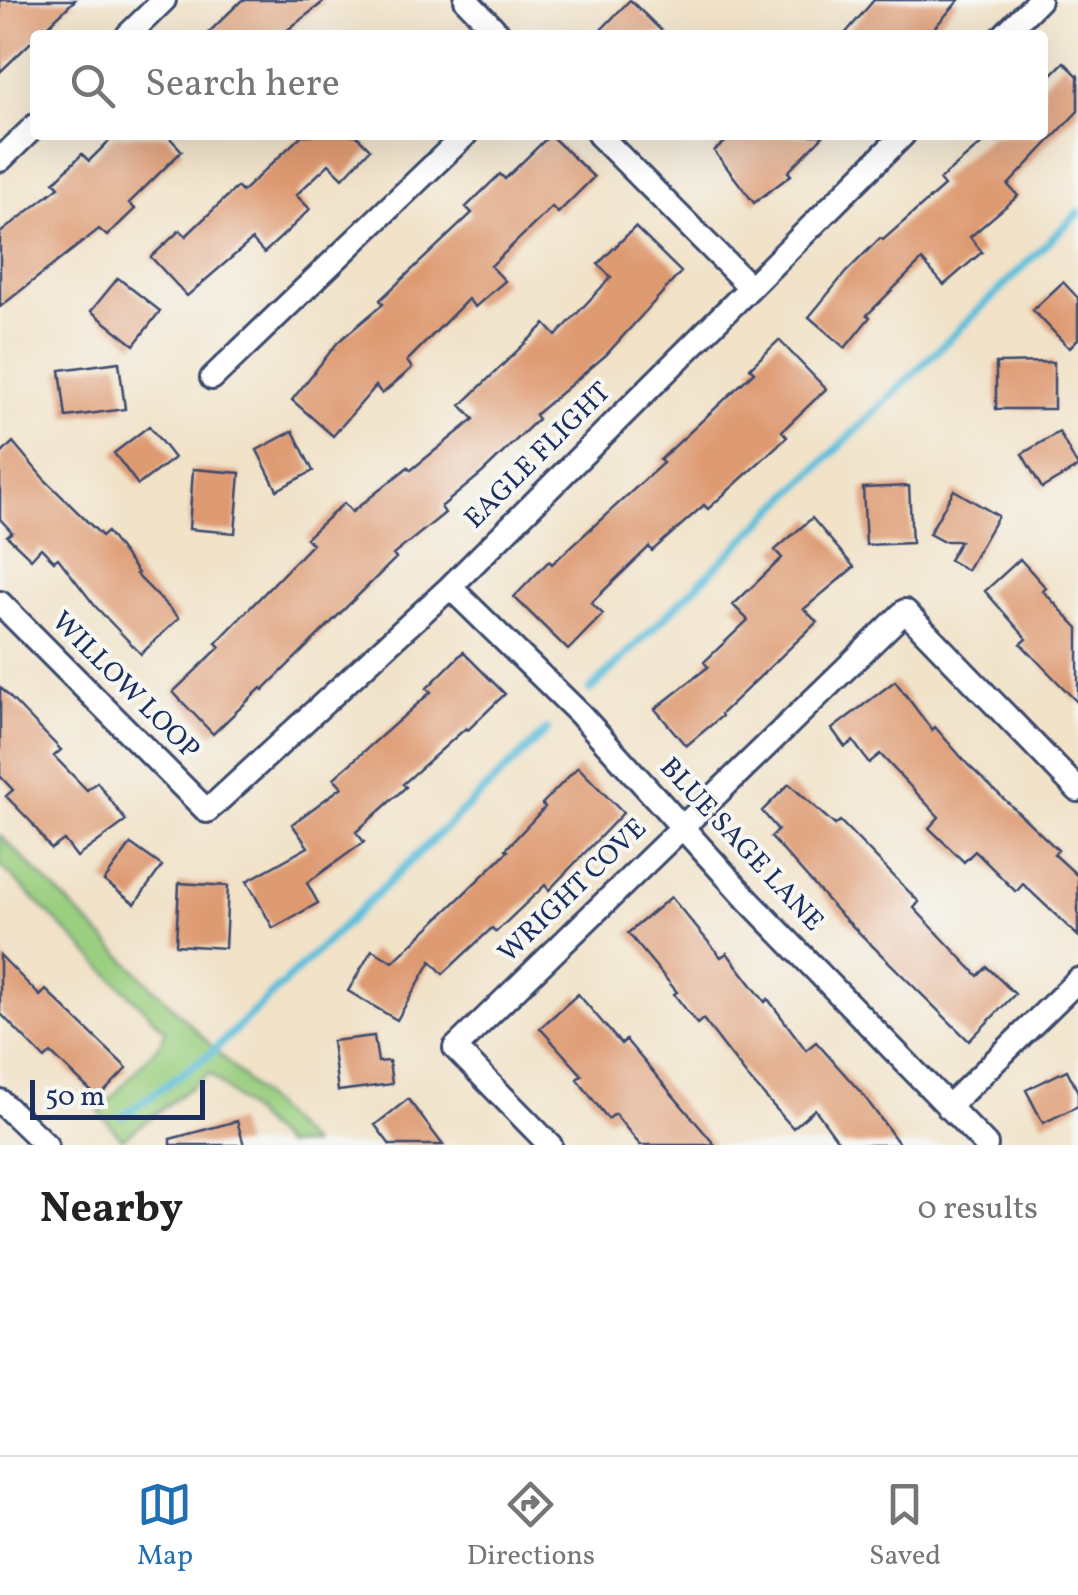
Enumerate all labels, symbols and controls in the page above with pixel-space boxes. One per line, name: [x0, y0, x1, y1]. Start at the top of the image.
search box: [30, 30, 1048, 140]
icon: search: [65, 58, 120, 113]
text: Search here: [145, 59, 340, 112]
street label: EAGLE FLIGHT: [456, 374, 620, 538]
street label: WILLOW LOOP: [42, 603, 208, 769]
street label: BLUE SAGE LANE: [650, 749, 832, 941]
street label: WRIGHT COVE: [490, 810, 656, 972]
scale bar: [30, 1075, 205, 1120]
text: 50 m: [45, 1078, 105, 1117]
text: Nearby: [40, 1181, 183, 1240]
text: 0 results: [918, 1188, 1038, 1232]
tab: Map: [137, 1477, 193, 1576]
tab: Directions: [467, 1477, 595, 1576]
tab: Saved: [869, 1477, 941, 1576]

